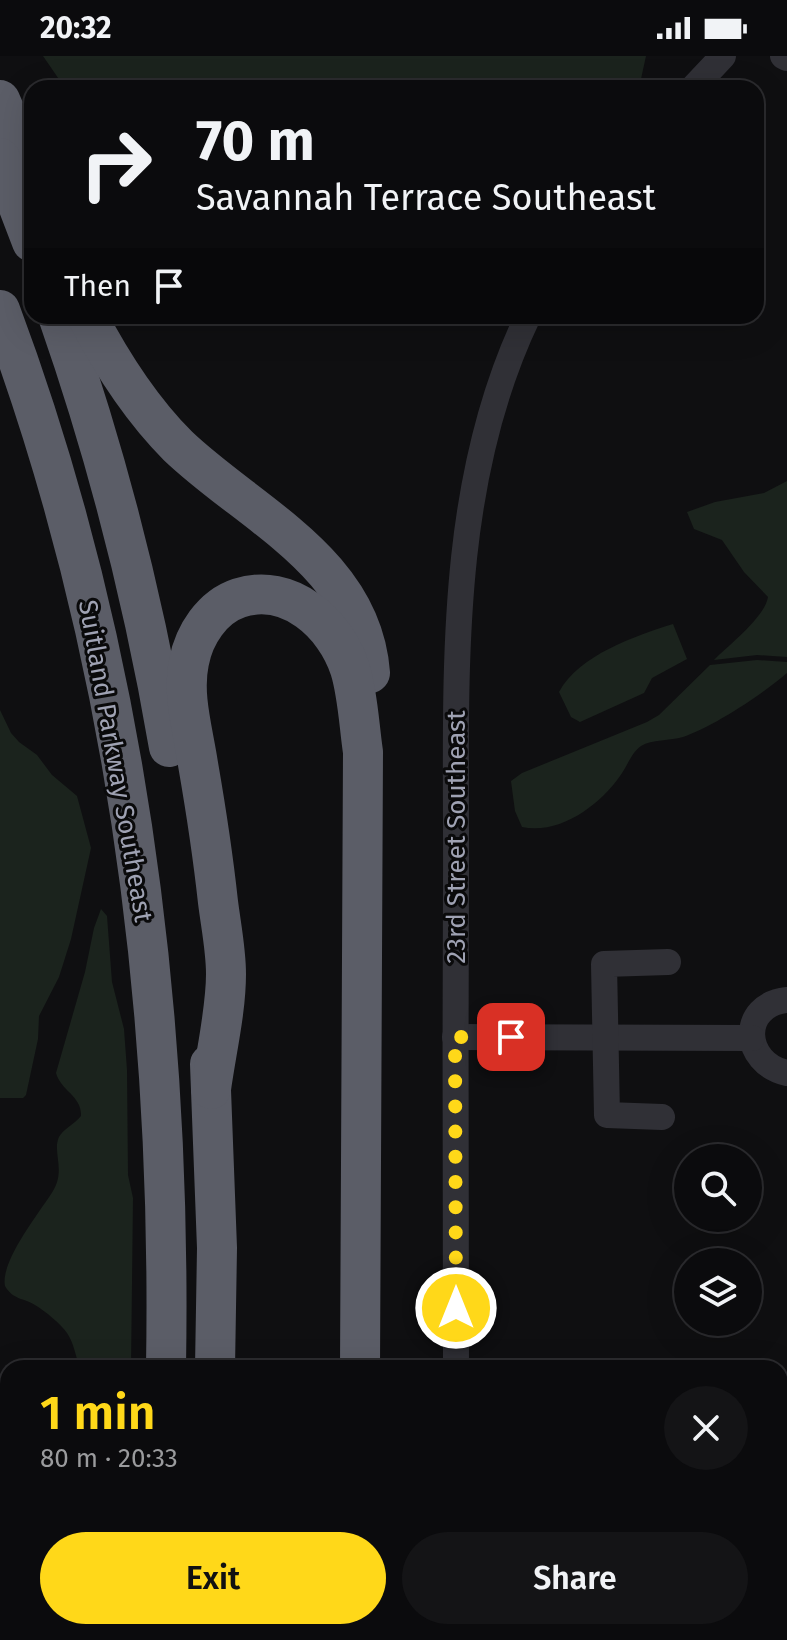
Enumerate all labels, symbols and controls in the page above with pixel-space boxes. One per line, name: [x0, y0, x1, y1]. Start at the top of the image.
text: 20:32: [40, 10, 112, 46]
text: 70 m: [196, 108, 315, 175]
icon: right: [64, 112, 168, 216]
text: Savannah Terrace Southeast: [196, 176, 656, 220]
icon: arrive: [147, 264, 191, 308]
text: Then: [64, 268, 131, 304]
street label: Suitland Parkway Southeast: [72, 598, 159, 925]
street label: 23rd Street Southeast: [441, 710, 472, 964]
pin: [477, 1003, 545, 1071]
icon: arrive: [489, 1015, 533, 1059]
map controls: [674, 1144, 762, 1336]
button: search: [674, 1144, 762, 1232]
button: layers: [674, 1248, 762, 1336]
position arrow: [414, 1266, 498, 1350]
text: 1 min: [40, 1384, 156, 1442]
button: close: [664, 1386, 748, 1470]
text: 80 m · 20:33: [40, 1443, 178, 1474]
button: Exit: [40, 1532, 386, 1624]
button: Share: [402, 1532, 748, 1624]

